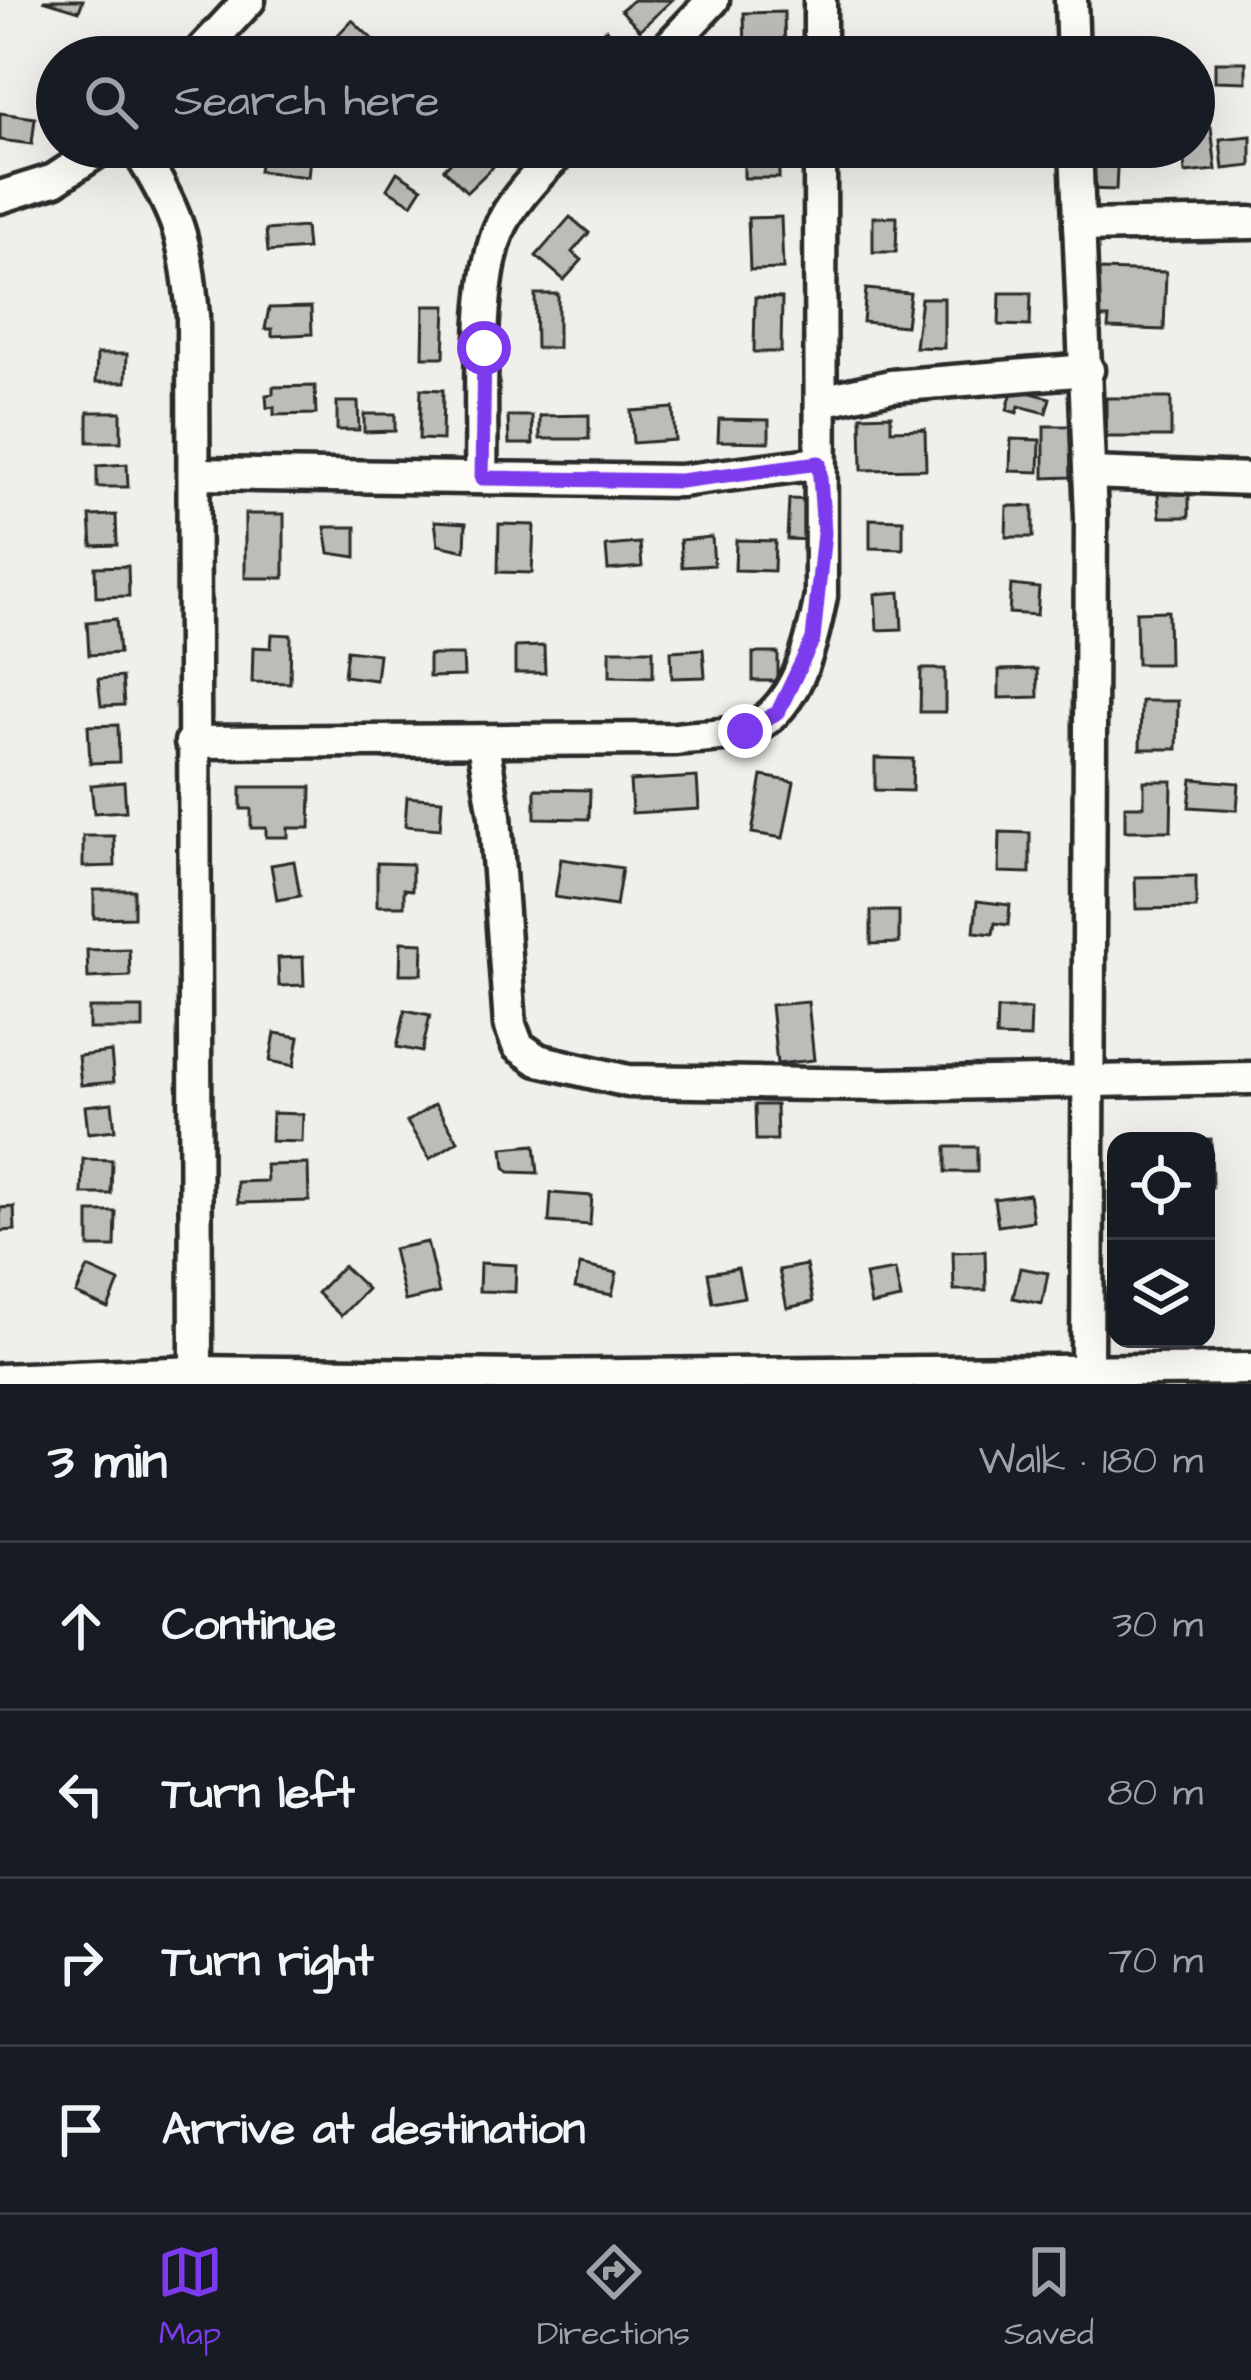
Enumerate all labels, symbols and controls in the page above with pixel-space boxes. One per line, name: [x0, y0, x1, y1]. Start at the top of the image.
search box: [36, 36, 1215, 168]
icon: search: [78, 69, 144, 135]
text: Search here: [174, 71, 440, 133]
route start: [457, 321, 511, 375]
route end: [718, 704, 772, 758]
map controls: [1107, 1132, 1215, 1348]
button: locate: [1107, 1132, 1215, 1240]
button: layers: [1107, 1240, 1215, 1348]
text: 3 min: [48, 1427, 167, 1498]
text: Walk · 180 m: [979, 1435, 1203, 1489]
icon: ahead: [48, 1593, 114, 1659]
text: Continue: [162, 1595, 336, 1657]
text: 30 m: [1113, 1599, 1203, 1653]
icon: left: [48, 1761, 114, 1827]
text: Turn left: [162, 1763, 355, 1825]
text: 80 m: [1107, 1767, 1203, 1821]
icon: right: [48, 1929, 114, 1995]
text: Turn right: [162, 1931, 374, 1993]
text: 70 m: [1108, 1935, 1203, 1989]
icon: arrive: [48, 2097, 114, 2163]
text: Arrive at destination: [162, 2099, 585, 2161]
tab: Map: [157, 2239, 223, 2357]
tab: Directions: [537, 2239, 690, 2357]
tab: Saved: [1004, 2239, 1094, 2357]

